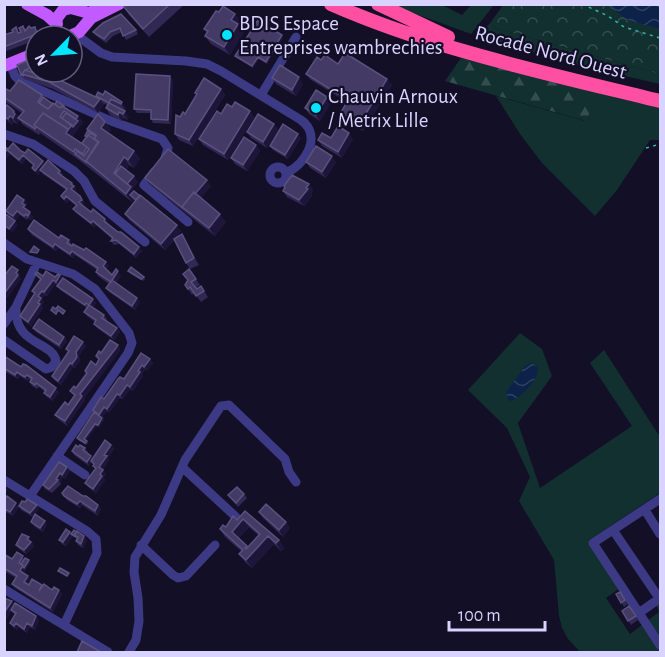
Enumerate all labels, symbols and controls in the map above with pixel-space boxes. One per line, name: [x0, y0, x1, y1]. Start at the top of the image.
place label: BDIS Espace Entreprises wambrechies: [239, 13, 443, 58]
street label: Rocade Nord Ouest: [473, 22, 629, 83]
north arrow: [24, 24, 84, 84]
marker: BDIS Espace Entreprises wambrechies: [220, 28, 234, 42]
text: N: [32, 51, 51, 68]
place label: Chauvin Arnoux / Metrix Lille: [328, 86, 458, 131]
marker: Chauvin Arnoux / Metrix Lille: [309, 101, 323, 115]
scale bar: [449, 594, 545, 632]
text: 100 m: [458, 607, 501, 625]

